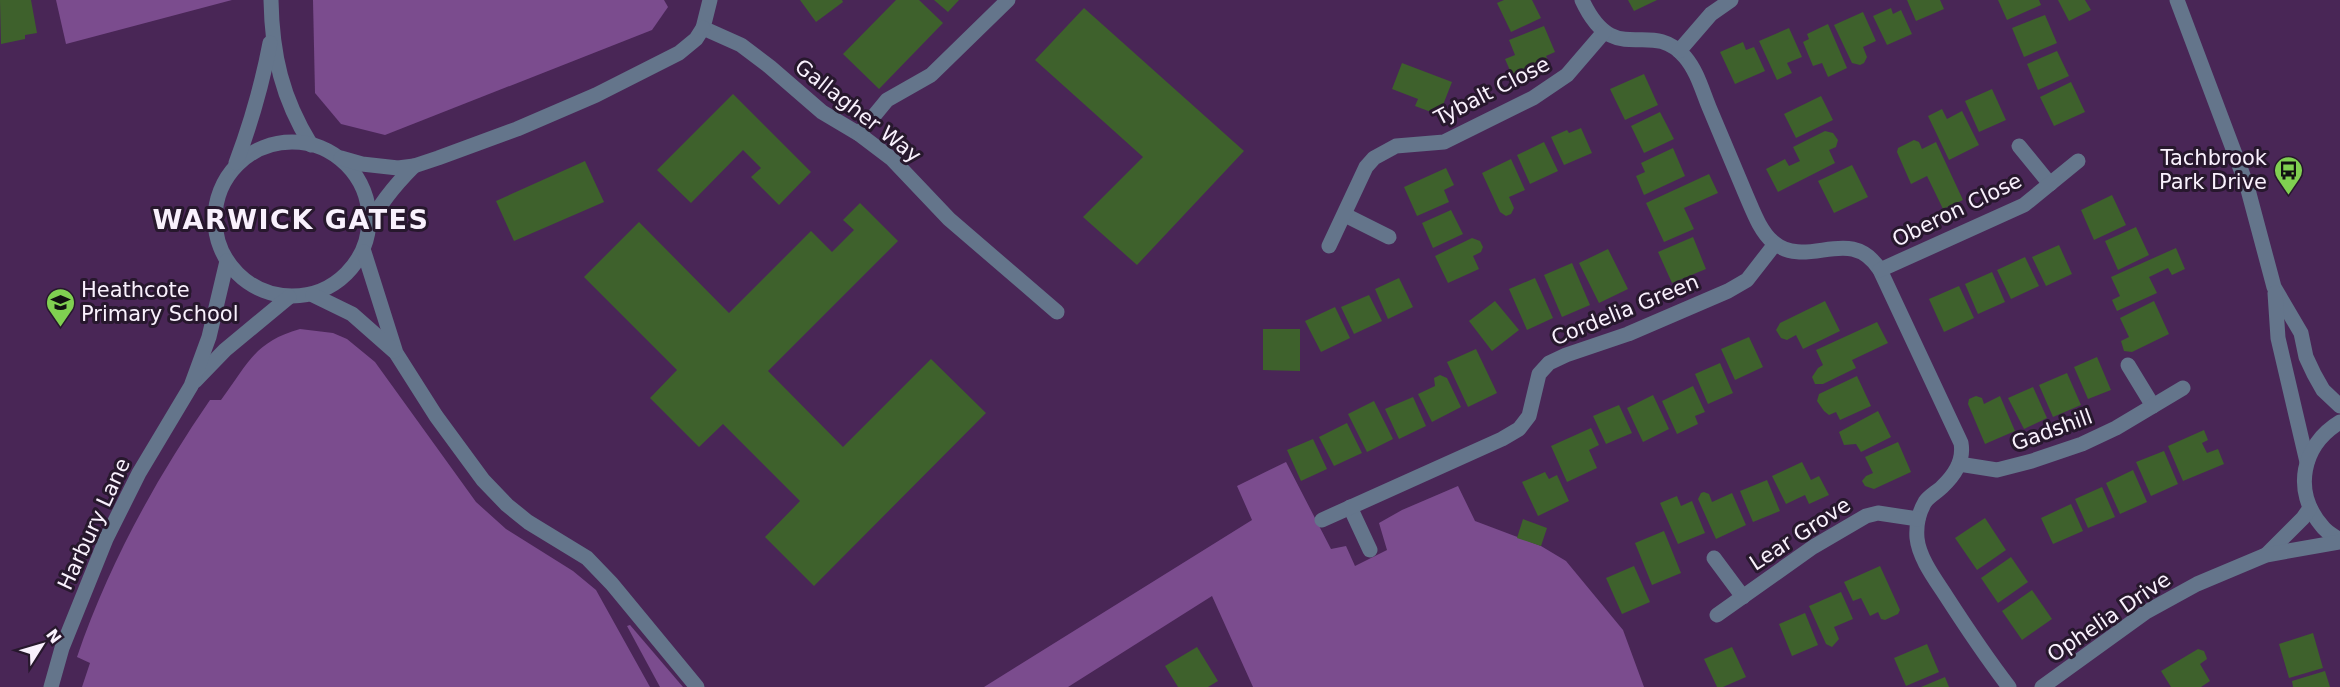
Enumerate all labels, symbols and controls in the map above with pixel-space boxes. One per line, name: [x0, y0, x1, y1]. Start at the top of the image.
street label: Tybalt Close: [1429, 52, 1554, 131]
street label: Gallagher Way: [790, 54, 926, 168]
place label: Tachbrook Park Drive: [2159, 146, 2268, 194]
bus stop icon: Tachbrook Park Drive: [2272, 154, 2304, 196]
street label: Oberon Close: [1888, 168, 2026, 252]
district label: WARWICK GATES: [153, 204, 430, 235]
street label: Cordelia Green: [1548, 269, 1702, 351]
place label: Heathcote Primary School: [81, 278, 239, 326]
school or university icon: Heathcote Primary School: [44, 286, 76, 328]
street label: Gadshill: [2008, 404, 2096, 456]
street label: Harbury Lane: [53, 454, 135, 594]
street label: Lear Grove: [1745, 493, 1855, 575]
street label: Ophelia Drive: [2043, 567, 2175, 667]
north arrow: [12, 615, 72, 675]
text: N: [42, 625, 65, 647]

